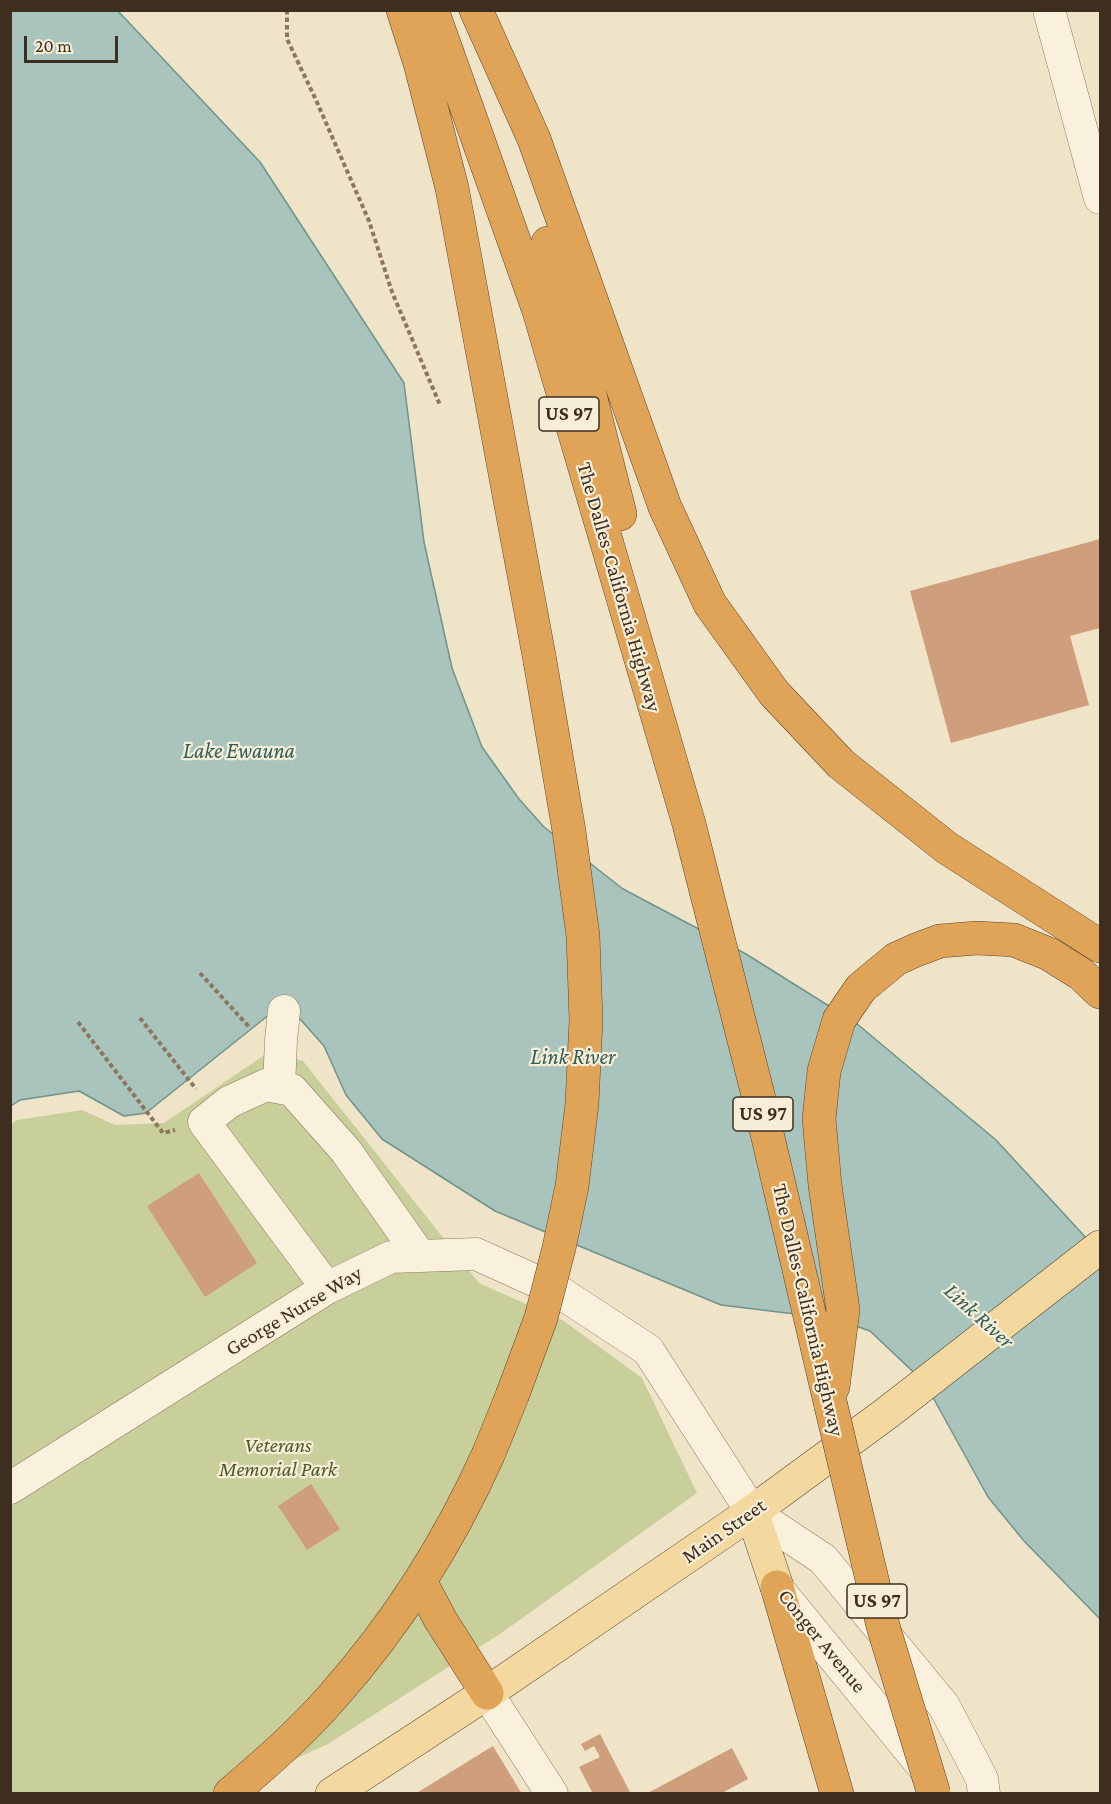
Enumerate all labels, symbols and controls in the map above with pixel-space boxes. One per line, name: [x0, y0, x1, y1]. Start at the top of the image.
scale bar: [27, 24, 122, 62]
text: 20 m: [35, 36, 72, 56]
road number: US 97: [539, 397, 599, 431]
street label: The Dalles-California Highway: [571, 459, 667, 715]
water label: Lake Ewauna: [183, 738, 295, 764]
water label: Link River: [531, 1044, 615, 1070]
road number: US 97: [733, 1097, 793, 1131]
street label: The Dalles-California Highway: [767, 1181, 849, 1439]
street label: George Nurse Way: [221, 1260, 367, 1362]
water label: Link River: [939, 1278, 1019, 1354]
park label: Veterans Memorial Park: [219, 1433, 337, 1483]
street label: Main Street: [677, 1493, 771, 1569]
street label: Conger Avenue: [772, 1584, 872, 1698]
road number: US 97: [847, 1584, 907, 1618]

